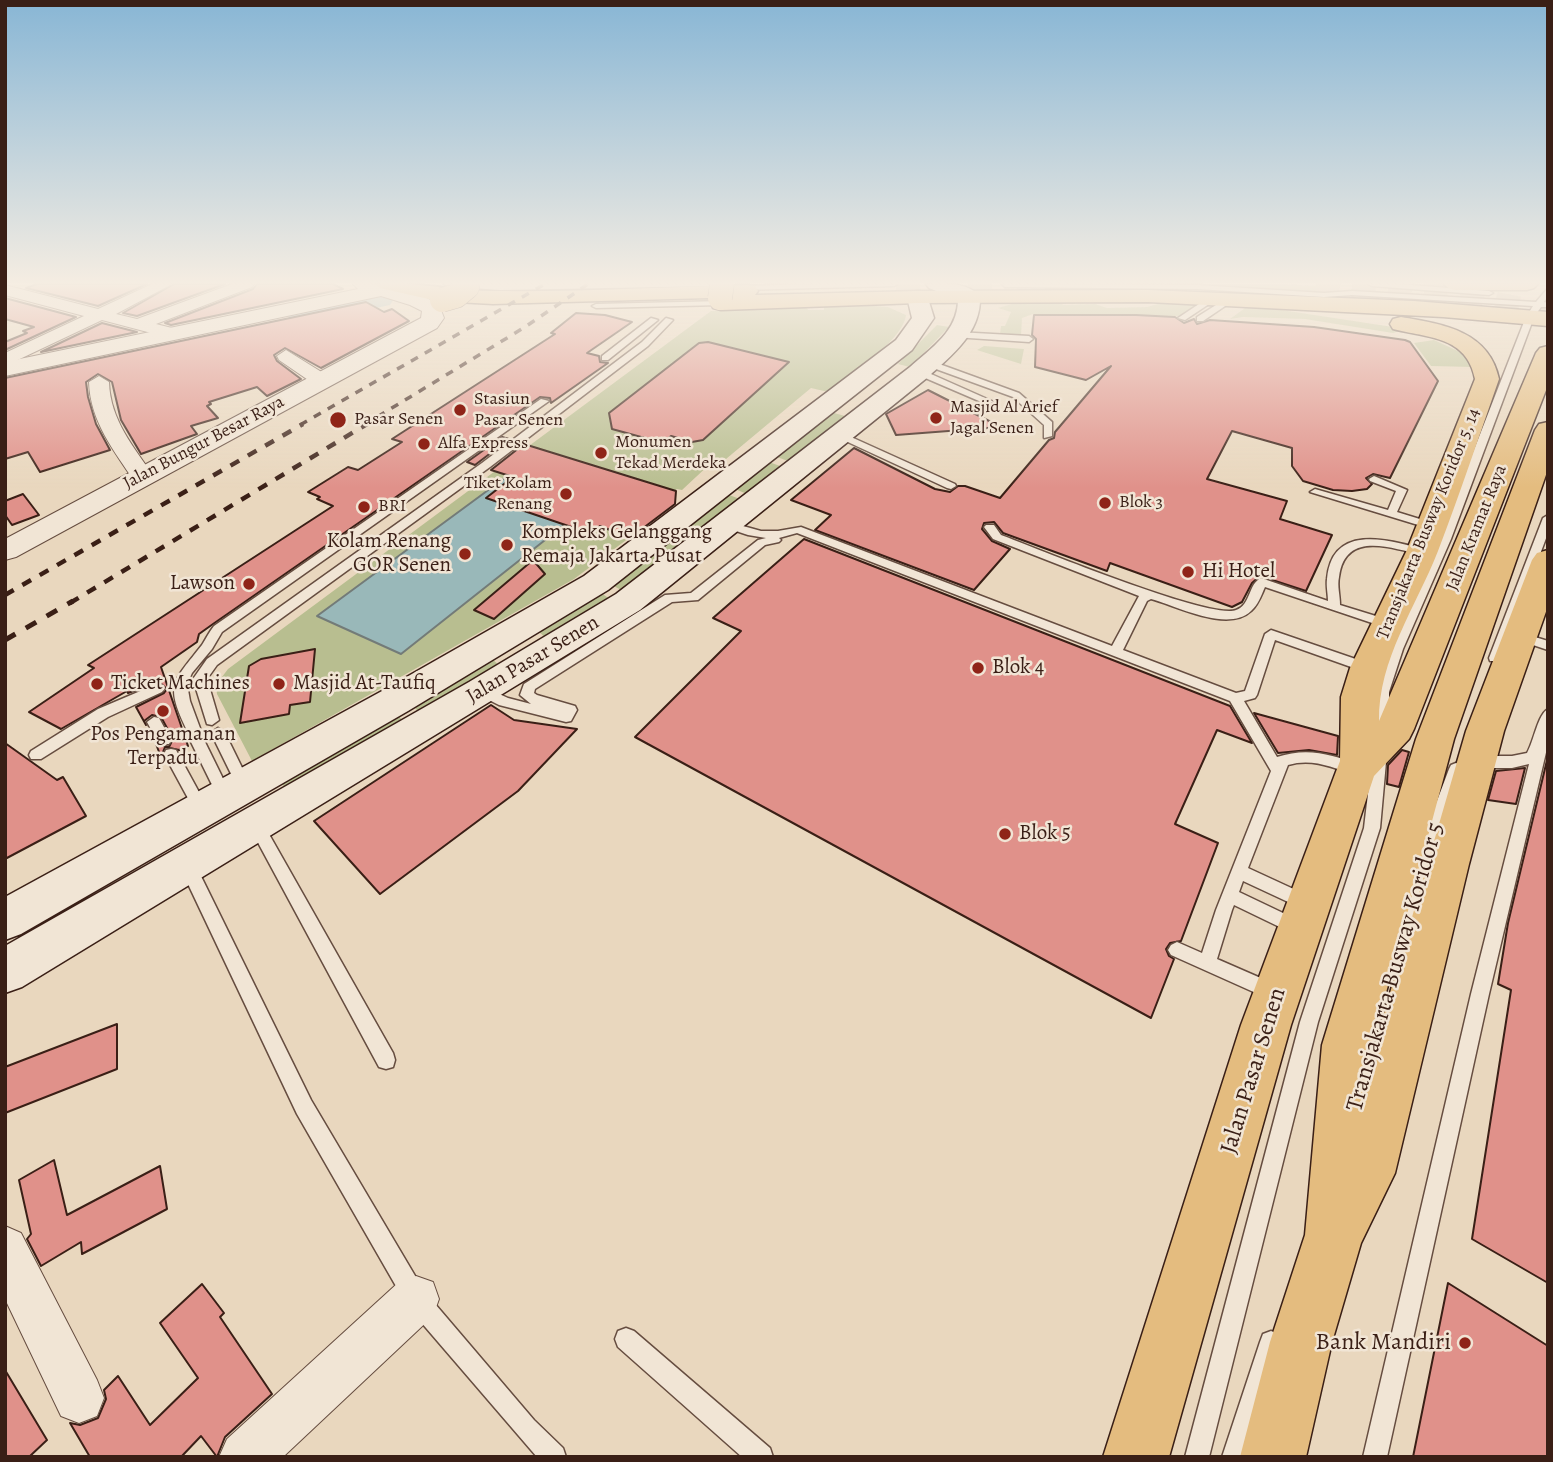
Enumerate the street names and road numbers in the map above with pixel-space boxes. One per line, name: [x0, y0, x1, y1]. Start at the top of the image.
street label: Jalan Bungur Besar Raya: [120, 391, 288, 495]
street label: Transjakarta Busway Koridor 5, 14: [1373, 405, 1485, 643]
street label: Jalan Kramat Raya: [1442, 462, 1512, 594]
street label: Jalan Pasar Senen: [462, 610, 604, 710]
street label: Transjakarta Busway Koridor 5: [1341, 819, 1451, 1115]
street label: Jalan Pasar Senen: [1215, 985, 1293, 1157]

